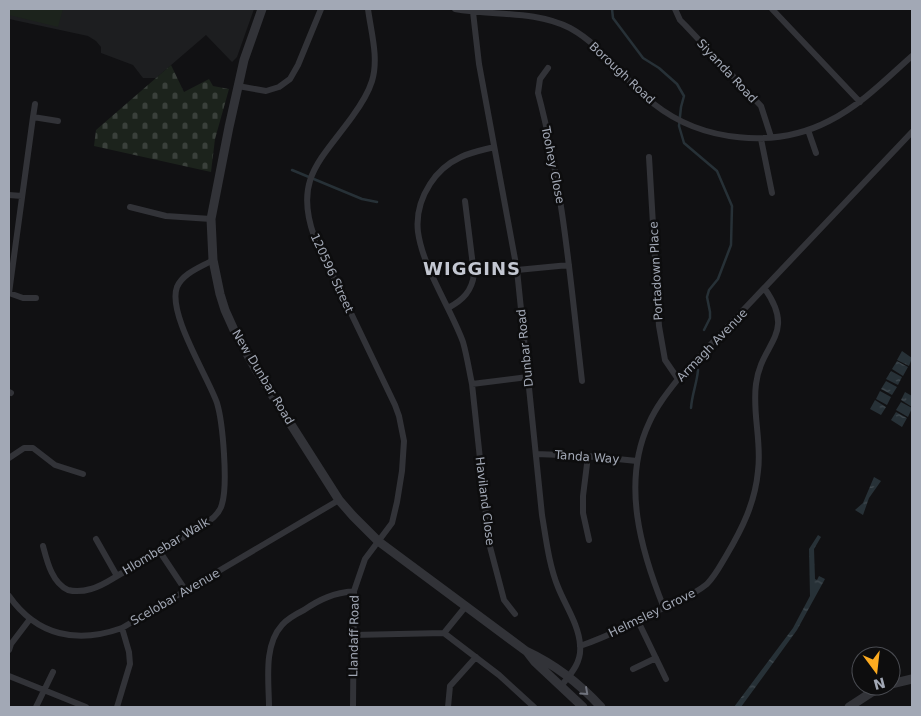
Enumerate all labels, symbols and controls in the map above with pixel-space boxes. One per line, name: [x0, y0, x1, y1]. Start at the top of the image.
street label: Siyanda Road: [694, 36, 760, 106]
street label: Borough Road: [586, 39, 658, 107]
street label: Toohey Close: [538, 124, 567, 205]
street label: Portadown Place: [646, 221, 666, 321]
street label: 120596 Street: [307, 231, 357, 315]
district label: WIGGINS: [423, 258, 521, 279]
street label: Armagh Avenue: [674, 306, 750, 384]
street label: Dunbar Road: [514, 308, 536, 388]
street label: New Dunbar Road: [229, 327, 297, 427]
street label: Tanda Way: [553, 448, 620, 466]
street label: Haviland Close: [473, 456, 497, 546]
street label: Hlombebar Walk: [120, 515, 212, 577]
street label: Scelobar Avenue: [128, 566, 222, 628]
street label: Helmsley Grove: [606, 586, 698, 640]
street label: Llandaff Road: [346, 595, 362, 677]
north arrow: [851, 646, 901, 696]
text: N: [872, 674, 887, 693]
one-way arrow: [580, 686, 589, 695]

